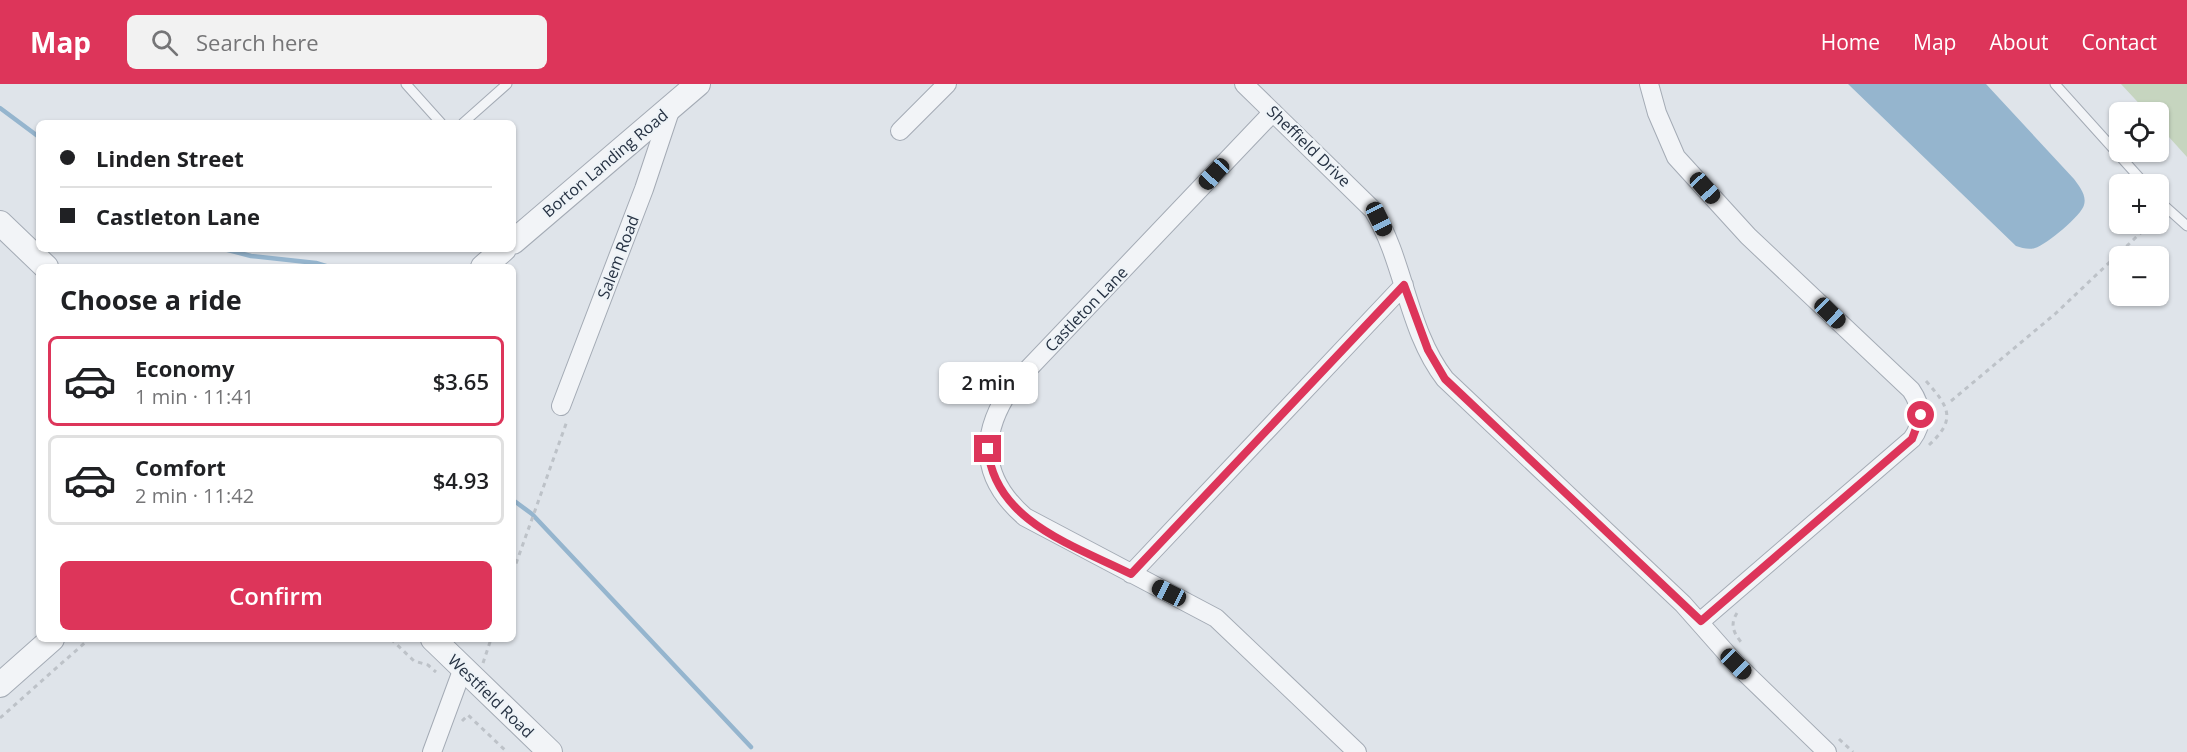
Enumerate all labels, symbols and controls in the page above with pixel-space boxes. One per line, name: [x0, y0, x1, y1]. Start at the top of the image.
search box: [127, 15, 547, 69]
text: Map: [30, 23, 91, 61]
icon: search: [148, 26, 181, 59]
text: Search here: [196, 27, 319, 57]
text: Home: [1821, 28, 1880, 56]
text: Map: [1913, 28, 1956, 56]
text: About: [1989, 28, 2049, 56]
text: Contact: [2082, 28, 2157, 56]
street label: Sheffield Drive: [1262, 100, 1356, 192]
map controls: [2109, 102, 2169, 306]
button: locate: [2109, 102, 2169, 162]
street label: Borton Landing Road: [538, 104, 672, 222]
text: Linden Street: [96, 143, 244, 173]
car: [1195, 155, 1233, 193]
car: [1686, 169, 1724, 207]
button: +: [2109, 174, 2169, 234]
car: [1363, 199, 1395, 239]
text: Castleton Lane: [96, 201, 260, 231]
street label: Salem Road: [592, 212, 644, 302]
button: −: [2109, 246, 2169, 306]
street label: Castleton Lane: [1040, 262, 1132, 356]
text: Choose a ride: [60, 281, 242, 318]
car: [1811, 294, 1849, 332]
text: Economy: [135, 353, 234, 383]
icon: car: [63, 354, 117, 408]
callout: 2 min: [938, 362, 1038, 404]
text: $3.65: [433, 366, 489, 396]
text: 2 min: [962, 369, 1016, 396]
text: 1 min · 11:41: [135, 383, 254, 410]
route start: [1907, 401, 1934, 428]
route end: [974, 435, 1001, 462]
text: Comfort: [135, 452, 226, 482]
icon: car: [63, 453, 117, 507]
text: $4.93: [433, 465, 489, 495]
text: 2 min · 11:42: [135, 482, 254, 509]
button: Confirm: [60, 561, 492, 630]
car: [1149, 577, 1189, 609]
car: [1717, 645, 1755, 683]
street label: Westfield Road: [443, 649, 539, 743]

